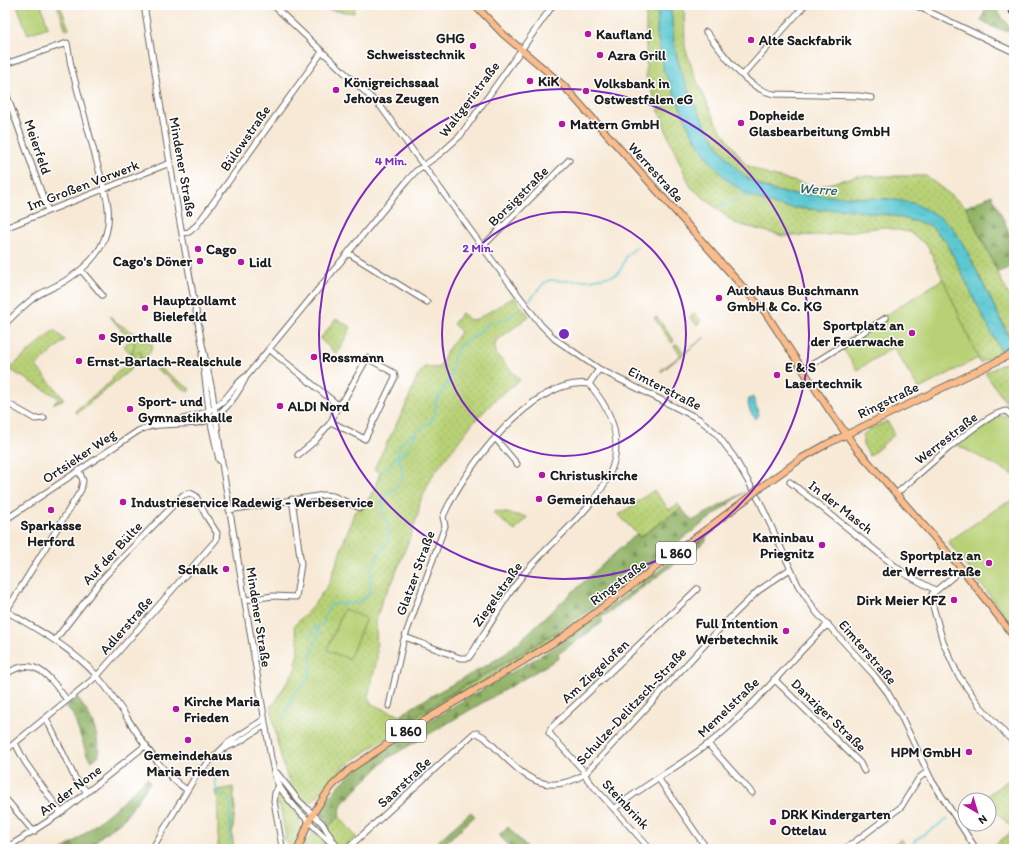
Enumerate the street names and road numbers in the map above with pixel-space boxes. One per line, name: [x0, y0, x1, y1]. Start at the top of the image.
street label: Waltgeristraße: [435, 58, 504, 141]
street label: Bülowstraße: [217, 102, 274, 175]
street label: Mindener Straße: [165, 116, 200, 219]
street label: Meierfeld: [20, 117, 55, 177]
street label: Werrestraße: [624, 139, 687, 206]
street label: Im Großen Vorwerk: [25, 156, 142, 215]
street label: Borsigstraße: [485, 162, 552, 230]
street label: Eimterstraße: [625, 363, 705, 414]
street label: Ringstraße: [855, 378, 922, 423]
street label: Werrestraße: [912, 408, 981, 468]
street label: Ortsieker Weg: [39, 425, 120, 487]
street label: In der Masch: [805, 477, 877, 538]
street label: Auf der Bülte: [79, 518, 146, 589]
street label: Glatzer Straße: [392, 528, 439, 618]
road number: L 860: [656, 542, 696, 564]
street label: Ringstraße: [587, 556, 650, 609]
street label: Ziegelstraße: [469, 558, 526, 630]
street label: Mindener Straße: [242, 566, 275, 669]
street label: Adlerstraße: [96, 592, 157, 658]
street label: Eimterstraße: [835, 617, 901, 688]
street label: Am Ziegelofen: [558, 635, 633, 707]
street label: Schulze-Delitzsch-Straße: [572, 644, 691, 769]
street label: Memelstraße: [694, 673, 763, 741]
street label: Danziger Straße: [787, 675, 870, 756]
road number: L 860: [386, 720, 426, 742]
street label: Saarstraße: [374, 753, 435, 811]
street label: An der None: [36, 761, 105, 819]
street label: Steinbrink: [598, 776, 654, 833]

